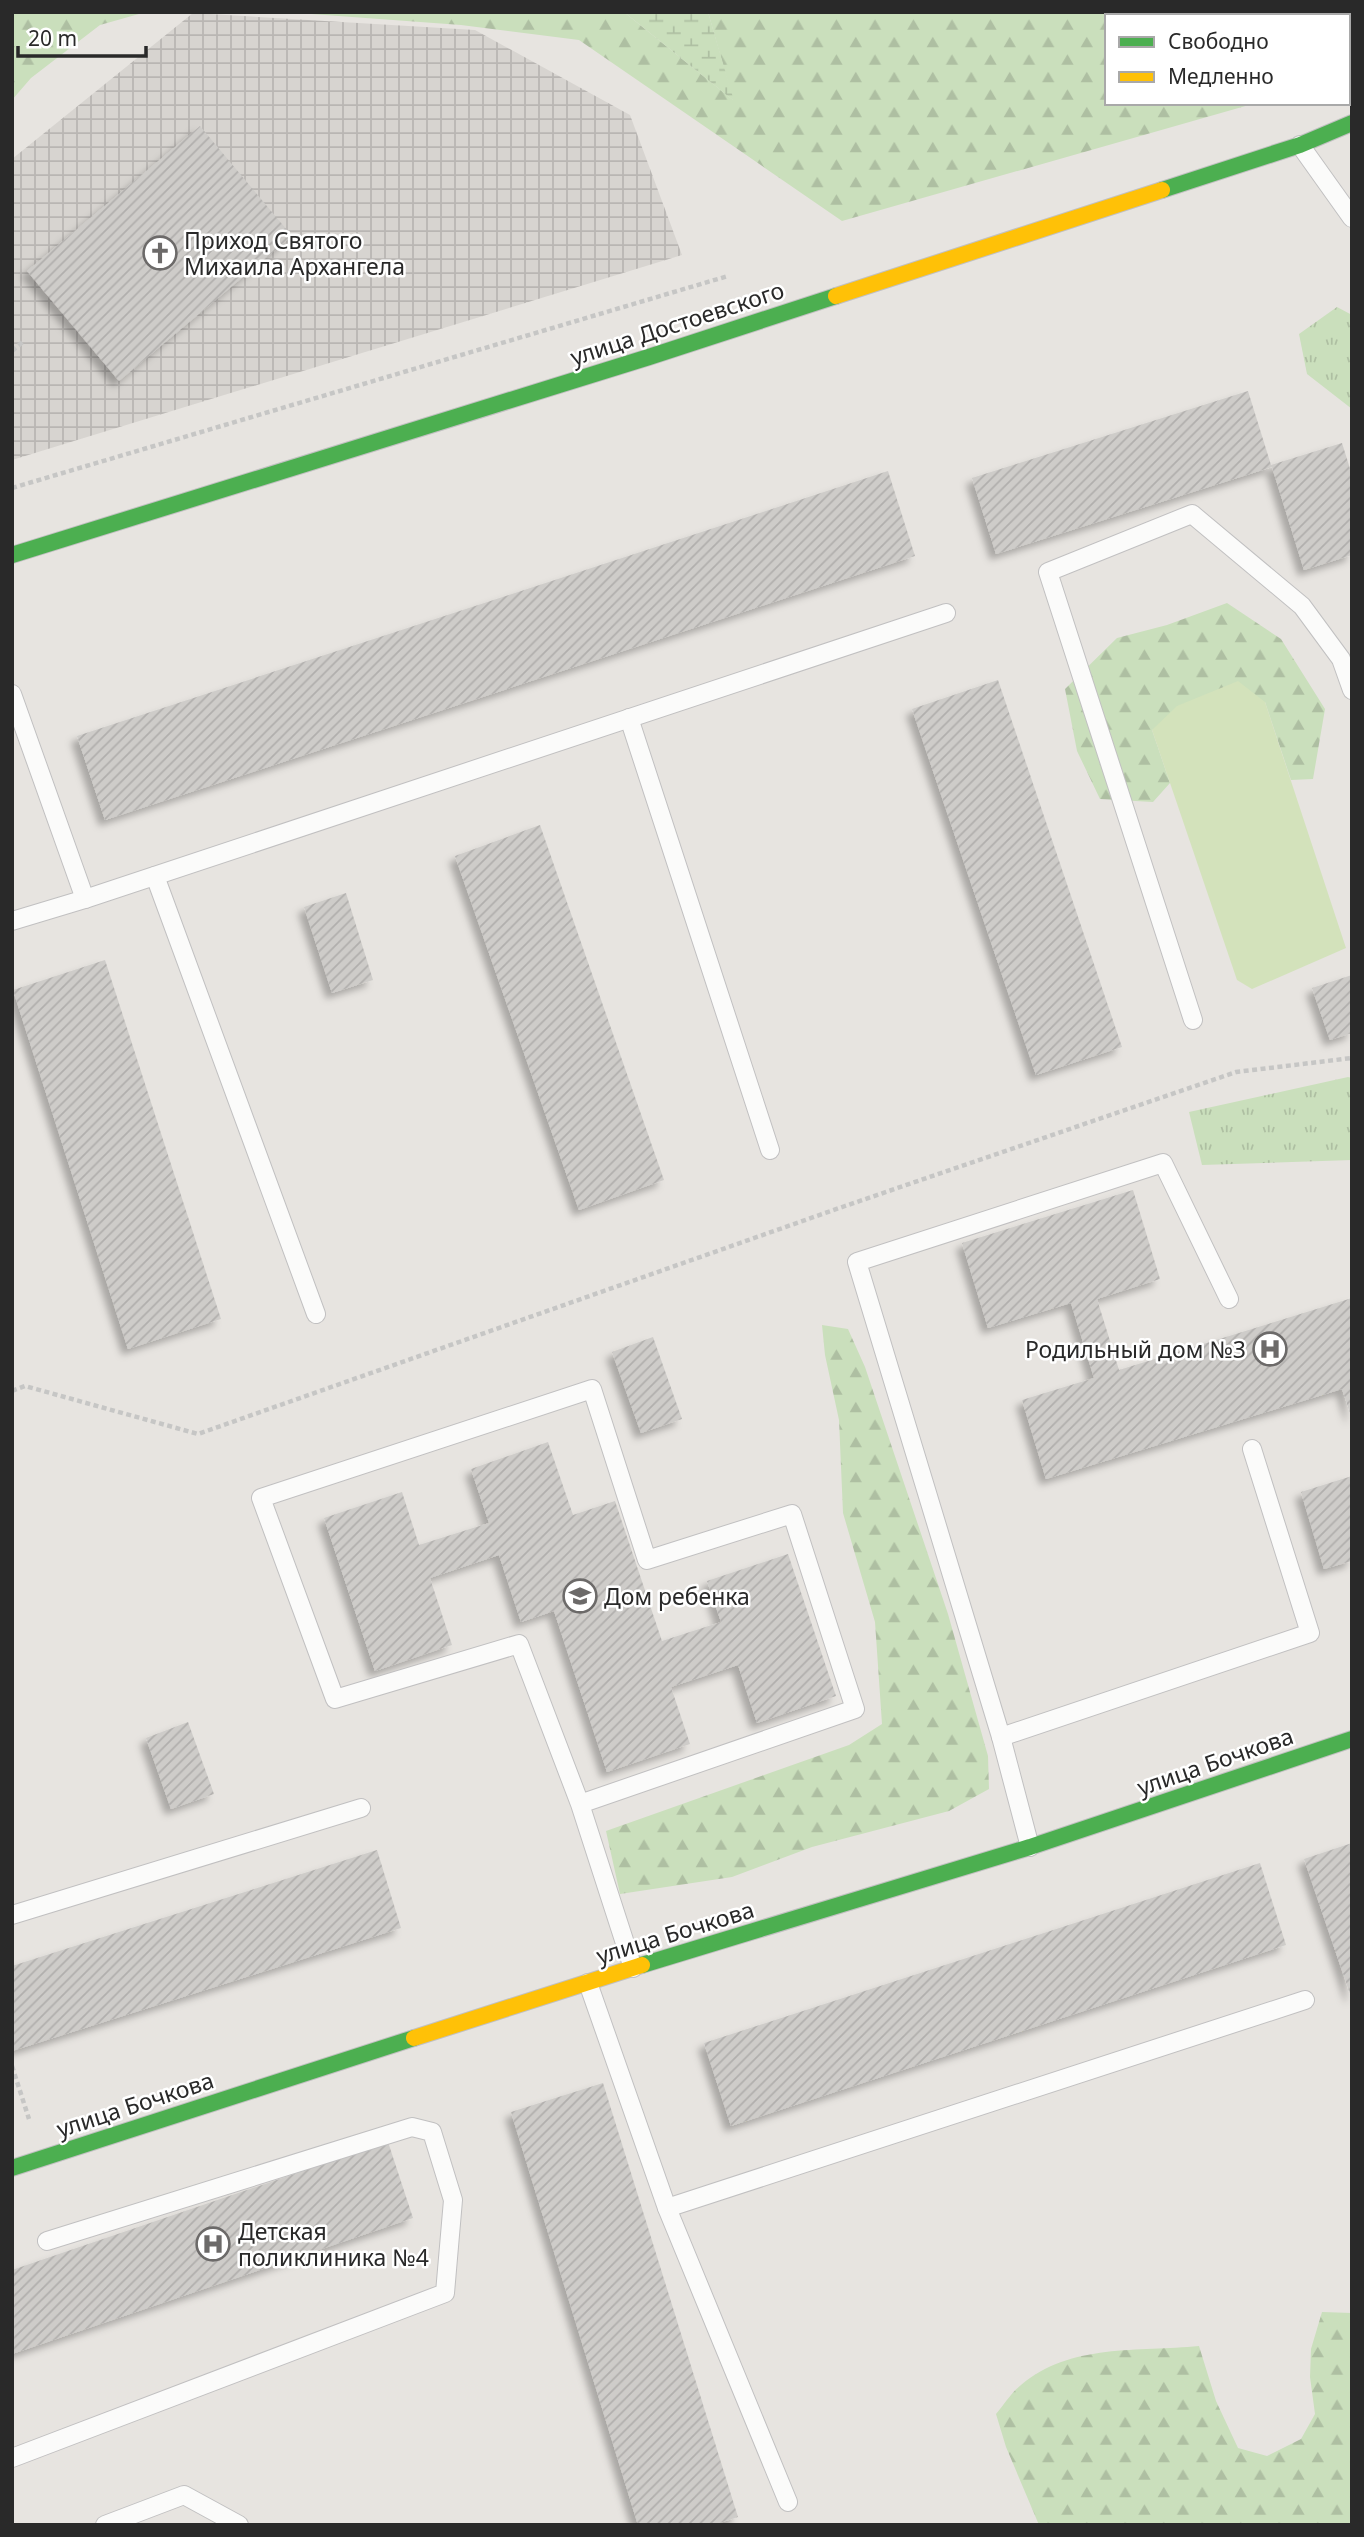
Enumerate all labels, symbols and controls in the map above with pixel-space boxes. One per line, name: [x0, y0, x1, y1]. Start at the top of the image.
scale bar: [18, 14, 145, 58]
legend: [1105, 14, 1350, 105]
text: 20 m: [28, 24, 77, 52]
text: Свободно: [1168, 27, 1269, 55]
text: Медленно: [1168, 62, 1274, 90]
place label: Приход Святого Михаила Архангела: [184, 224, 405, 282]
church icon: Приход Святого Михаила Архангела: [141, 234, 179, 272]
street label: улица Достоевского: [566, 273, 788, 373]
hospital icon: Родильный дом №3: [1251, 1330, 1289, 1368]
place label: Родильный дом №3: [1025, 1333, 1246, 1365]
school or university icon: Дом ребенка: [561, 1577, 599, 1615]
place label: Дом ребенка: [604, 1580, 750, 1612]
street label: улица Бочкова: [1133, 1719, 1297, 1803]
street label: улица Бочкова: [592, 1893, 758, 1971]
street label: улица Бочкова: [52, 2064, 218, 2144]
place label: Детская поликлиника №4: [238, 2215, 429, 2273]
hospital icon: Детская поликлиника №4: [194, 2225, 232, 2263]

